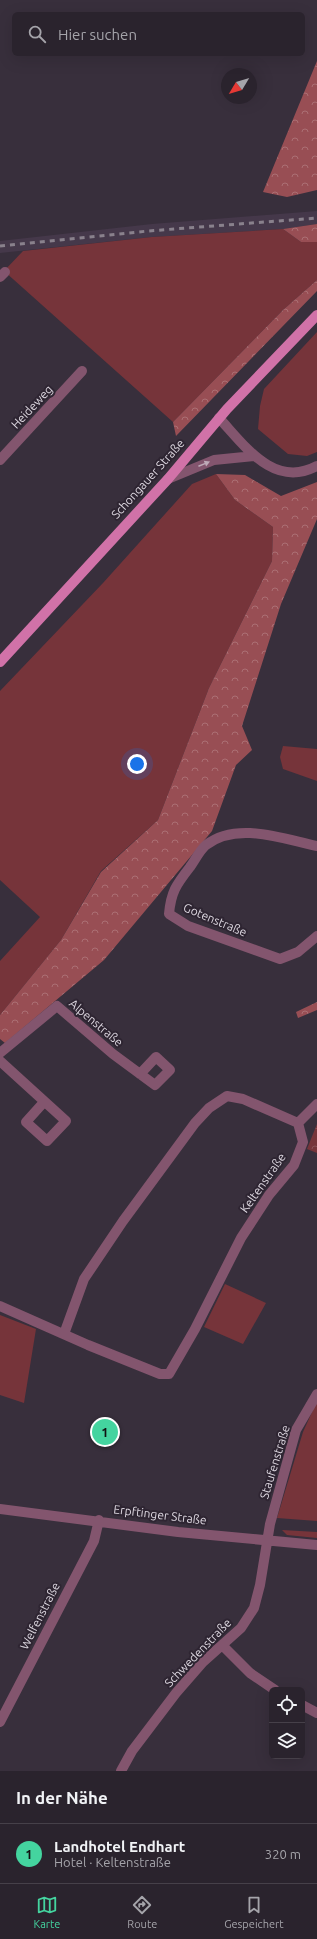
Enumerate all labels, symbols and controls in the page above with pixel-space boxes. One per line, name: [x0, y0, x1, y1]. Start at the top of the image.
search box: [12, 12, 305, 56]
icon: search: [26, 23, 48, 45]
text: Hier suchen: [58, 26, 137, 43]
north arrow: [221, 68, 257, 104]
street label: Heideweg: [8, 382, 55, 431]
street label: Schongauer Straße: [109, 436, 187, 521]
one-way arrow: [199, 461, 210, 467]
your location: [127, 754, 147, 774]
street label: Gotenstraße: [182, 900, 249, 939]
street label: Alpenstraße: [67, 996, 126, 1049]
street label: Keltenstraße: [237, 1150, 288, 1215]
pin: 1: [92, 1417, 118, 1447]
street label: Staufenstraße: [257, 1423, 292, 1500]
street label: Erpftinger Straße: [113, 1502, 207, 1527]
street label: Welfenstraße: [17, 1580, 62, 1651]
street label: Schwedenstraße: [162, 1616, 233, 1689]
map controls: [269, 1687, 305, 1759]
button: locate: [269, 1687, 305, 1723]
button: layers: [269, 1723, 305, 1759]
text: In der Nähe: [16, 1788, 108, 1807]
text: Landhotel Endhart: [54, 1838, 185, 1855]
text: 1: [25, 1847, 33, 1861]
text: 320 m: [265, 1847, 301, 1861]
text: Hotel · Keltenstraße: [54, 1855, 171, 1869]
tab: Karte: [33, 1894, 60, 1930]
tab: Route: [127, 1894, 157, 1930]
tab: Gespeichert: [224, 1894, 284, 1930]

